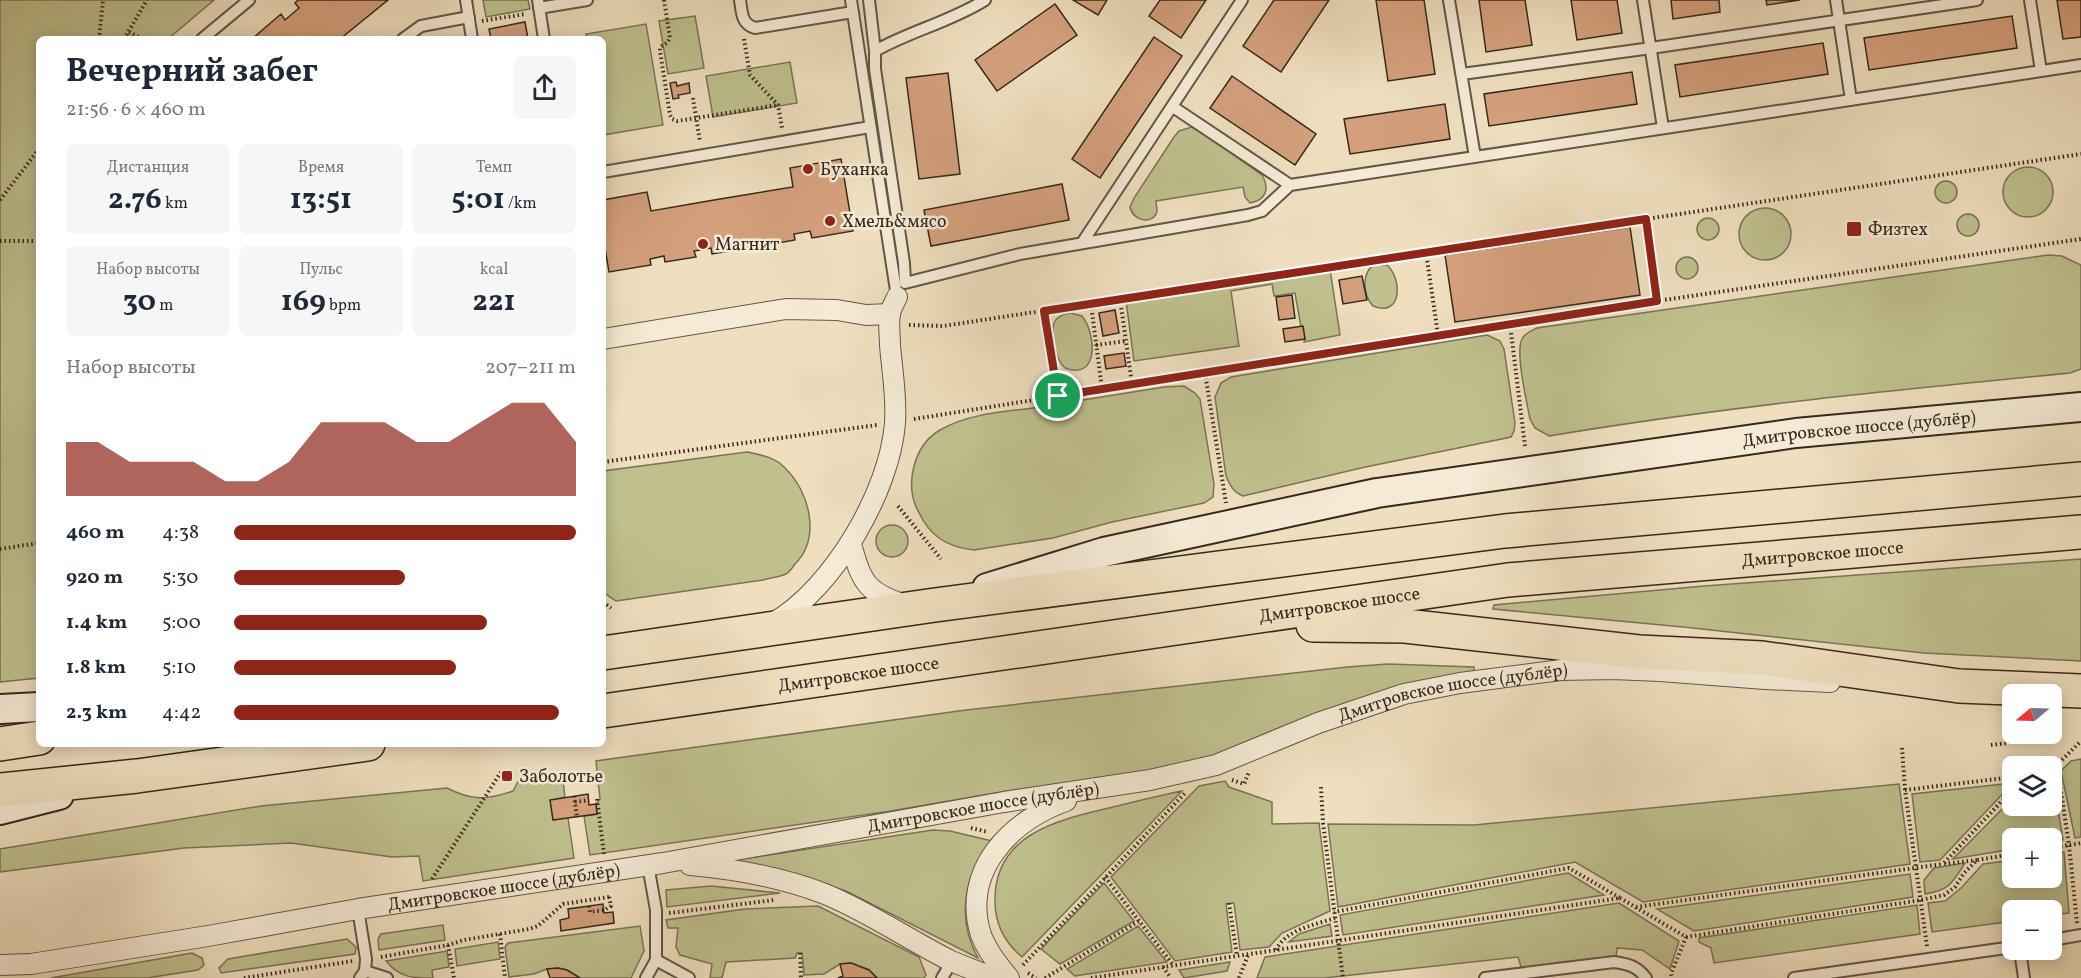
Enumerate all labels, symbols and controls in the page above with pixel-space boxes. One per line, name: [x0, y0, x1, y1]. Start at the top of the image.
text: Вечерний забег: [66, 50, 318, 96]
button: share: [513, 56, 576, 119]
text: 21:56 · 6 × 460 m: [66, 96, 206, 124]
text: Дистанция: [107, 157, 189, 179]
text: Время: [298, 157, 344, 179]
text: Темп: [476, 157, 512, 179]
place label: Буханка: [820, 158, 889, 183]
marker: Буханка: [801, 162, 815, 176]
text: 2.76: [108, 179, 162, 221]
text: 13:51: [290, 179, 352, 221]
text: 5:01: [451, 179, 505, 221]
text: km: [162, 193, 188, 215]
text: /km: [505, 193, 537, 215]
place label: Хмель&мясо: [842, 210, 946, 235]
marker: Хмель&мясо: [823, 214, 837, 228]
place label: Физтех: [1868, 218, 1928, 243]
marker: Физтех: [1845, 220, 1863, 238]
place label: Магнит: [715, 233, 779, 258]
marker: Магнит: [696, 237, 710, 251]
text: Набор высоты: [96, 259, 200, 281]
text: Пульс: [299, 259, 343, 281]
text: kcal: [480, 259, 508, 281]
text: 30: [123, 281, 156, 323]
text: 169: [281, 281, 326, 323]
text: 221: [472, 281, 516, 323]
text: m: [156, 295, 173, 317]
text: bpm: [326, 295, 361, 317]
text: Набор высоты: [66, 354, 196, 382]
text: 207–211 m: [485, 354, 576, 382]
pin: [1032, 370, 1083, 421]
icon: arrive: [1041, 379, 1074, 412]
street label: Дмитровское шоссе (дублёр): [1741, 406, 1977, 455]
text: 460 m: [66, 519, 125, 547]
text: 4:38: [162, 519, 199, 547]
street label: Дмитровское шоссе: [1741, 536, 1905, 574]
text: 920 m: [66, 564, 123, 592]
text: 5:30: [162, 564, 198, 592]
street label: Дмитровское шоссе: [1257, 582, 1422, 630]
text: 1.4 km: [66, 609, 127, 637]
text: 5:00: [162, 609, 201, 637]
street label: Дмитровское шоссе: [776, 652, 941, 700]
text: 1.8 km: [66, 654, 126, 682]
text: 5:10: [162, 654, 196, 682]
street label: Дмитровское шоссе (дублёр): [1335, 659, 1568, 729]
north arrow: [2002, 684, 2062, 744]
map controls: [2002, 684, 2062, 960]
text: 2.3 km: [66, 699, 127, 727]
text: 4:42: [162, 699, 201, 727]
button: layers: [2002, 756, 2062, 816]
place label: Заболотье: [519, 765, 603, 790]
marker: Заболотье: [500, 769, 514, 783]
street label: Дмитровское шоссе (дублёр): [865, 777, 1101, 840]
button: +: [2002, 828, 2062, 888]
street label: Дмитровское шоссе (дублёр): [386, 859, 622, 918]
button: −: [2002, 900, 2062, 960]

